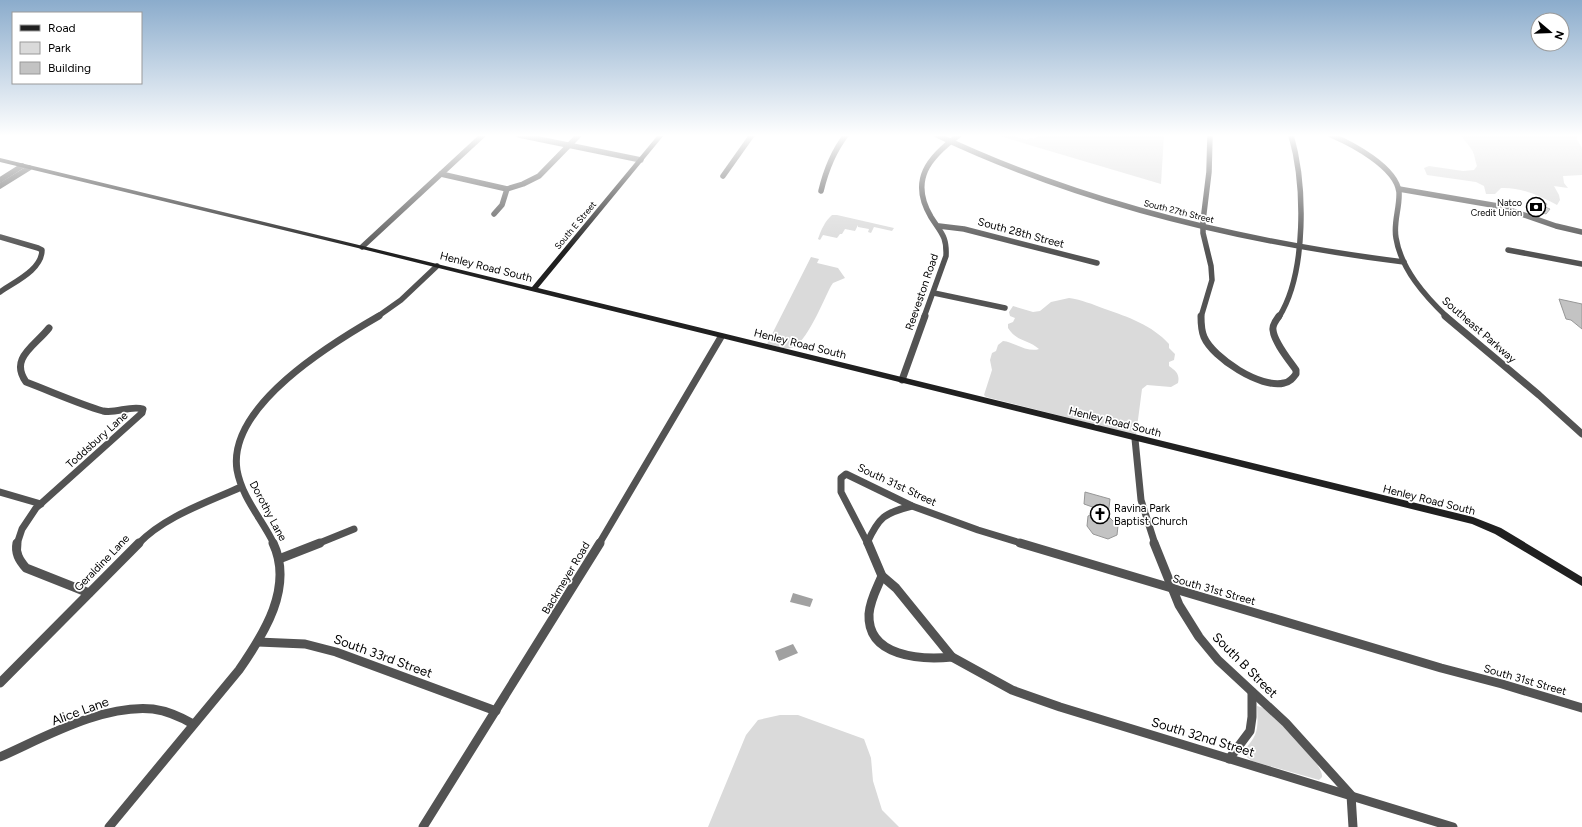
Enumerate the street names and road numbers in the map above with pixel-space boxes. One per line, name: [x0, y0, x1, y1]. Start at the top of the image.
street label: South 27th Street: [1143, 197, 1216, 225]
street label: South E Street: [552, 198, 599, 251]
street label: South 28th Street: [976, 215, 1066, 251]
street label: Henley Road South: [438, 249, 534, 285]
street label: Reeveston Road: [903, 252, 941, 332]
street label: Southeast Parkway: [1439, 294, 1519, 366]
street label: Henley Road South: [752, 326, 848, 362]
street label: Henley Road South: [1067, 404, 1163, 440]
street label: Toddsbury Lane: [64, 409, 130, 471]
street label: South 31st Street: [855, 461, 939, 509]
street label: Dorothy Lane: [247, 479, 289, 543]
street label: Henley Road South: [1381, 482, 1477, 518]
street label: Geraldine Lane: [72, 532, 132, 594]
street label: Backmeyer Road: [539, 539, 593, 617]
street label: South 31st Street: [1171, 572, 1257, 608]
street label: South B Street: [1209, 629, 1281, 701]
street label: South 33rd Street: [332, 631, 434, 681]
street label: South 31st Street: [1482, 662, 1568, 698]
street label: Alice Lane: [49, 694, 111, 728]
street label: South 32nd Street: [1150, 714, 1256, 760]

